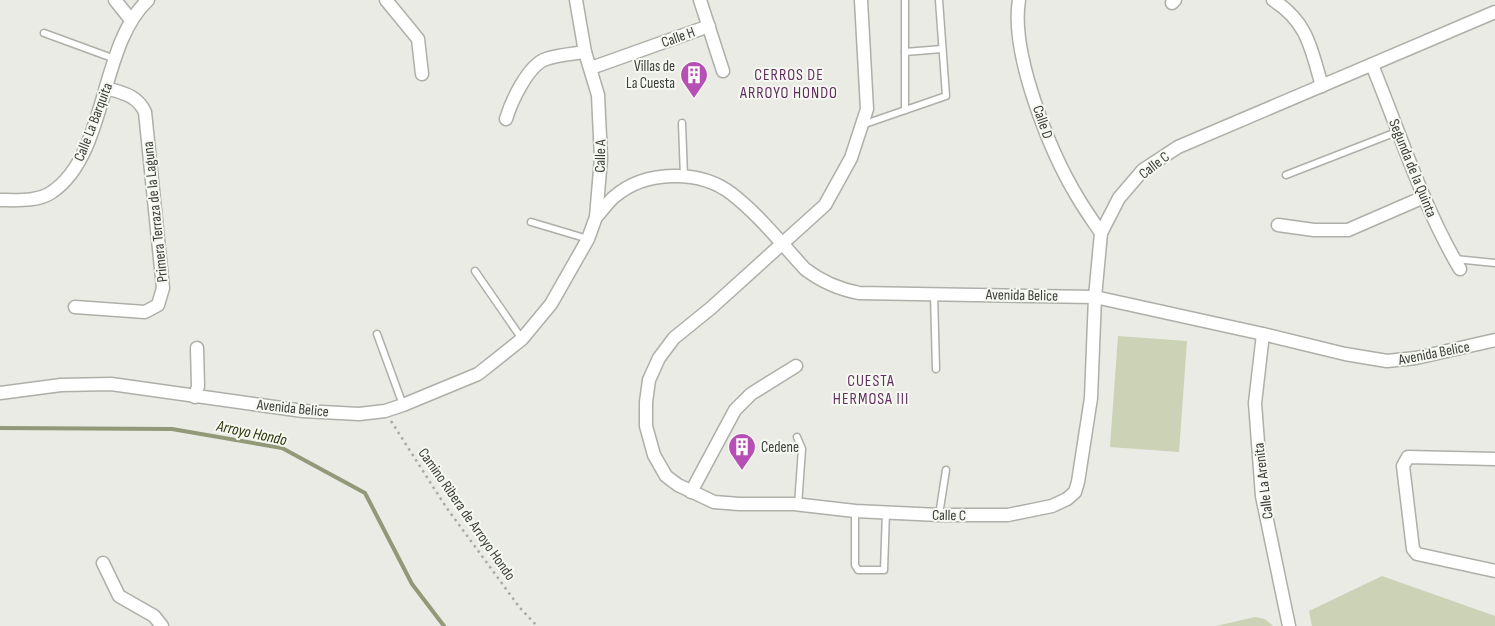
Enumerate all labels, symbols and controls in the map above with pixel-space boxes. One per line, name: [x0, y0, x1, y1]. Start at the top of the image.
street label: Calle H: [659, 23, 698, 52]
place label: Villas de La Cuesta: [626, 57, 675, 93]
building icon: Villas de La Cuesta: [679, 60, 709, 99]
district label: CERROS DE ARROYO HONDO: [739, 66, 838, 103]
street label: Calle La Barquita: [70, 80, 117, 164]
street label: Calle D: [1028, 103, 1057, 141]
street label: Segunda de la Quinta: [1384, 116, 1441, 220]
street label: Calle A: [591, 139, 610, 173]
street label: Primera Terraza de la Laguna: [139, 140, 172, 283]
street label: Calle C: [1135, 147, 1174, 183]
street label: Avenida Belice: [985, 285, 1058, 306]
street label: Avenida Belice: [1396, 337, 1471, 370]
district label: CUESTA HERMOSA III: [833, 372, 909, 409]
street label: Avenida Belice: [255, 395, 330, 422]
water label: Arroyo Hondo: [214, 417, 289, 450]
building icon: Cedene: [727, 432, 757, 471]
place label: Cedene: [761, 438, 799, 457]
street label: Calle La Arenita: [1249, 441, 1278, 520]
street label: Camino Ribera de Arroyo Hondo: [414, 444, 519, 584]
street label: Calle C: [932, 506, 966, 525]

